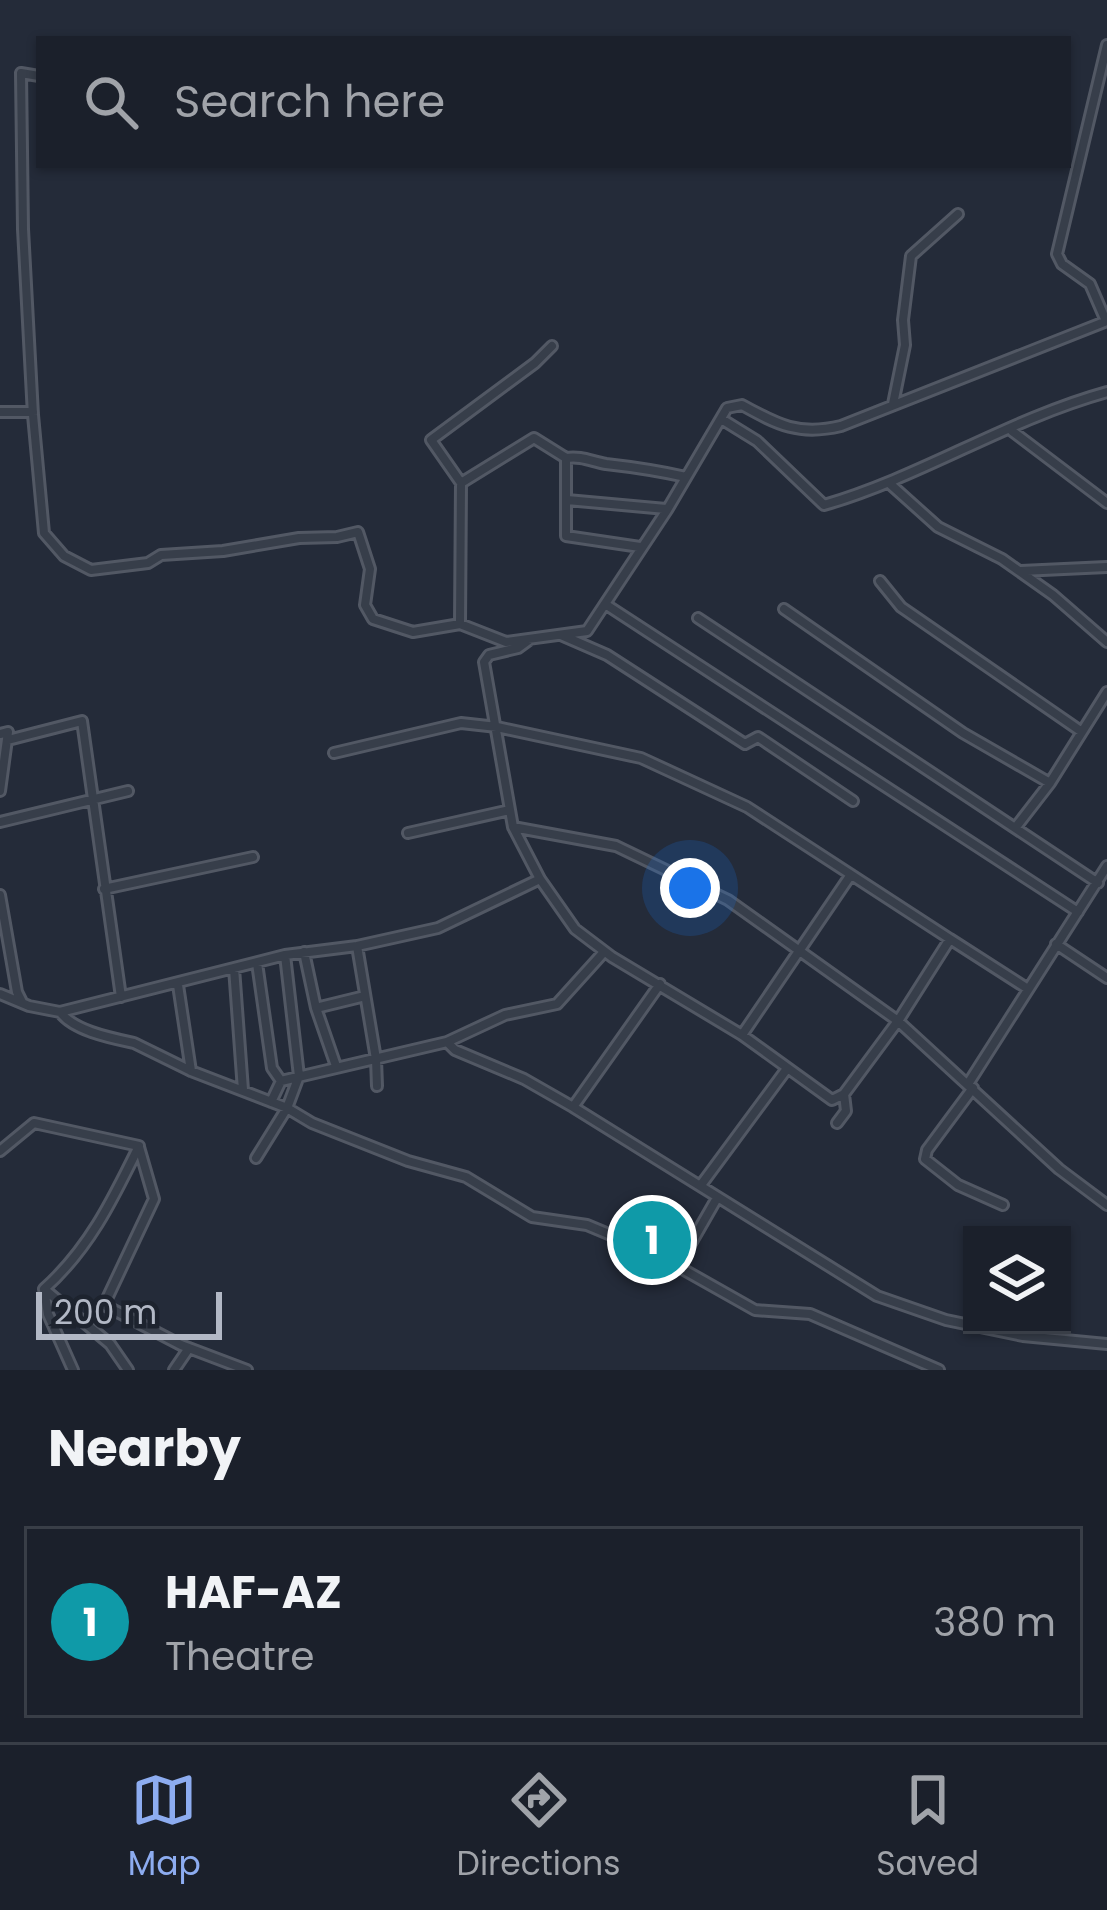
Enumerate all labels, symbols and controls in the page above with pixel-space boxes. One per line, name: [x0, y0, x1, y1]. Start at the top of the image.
search box: [36, 36, 1071, 168]
icon: search: [78, 69, 144, 135]
text: Search here: [174, 70, 445, 133]
your location: [660, 858, 720, 918]
pin: 1: [613, 1195, 691, 1285]
map controls: [963, 1226, 1071, 1334]
button: layers: [963, 1226, 1071, 1334]
scale bar: [36, 1286, 222, 1339]
text: 200 m: [54, 1289, 157, 1336]
text: Nearby: [48, 1412, 241, 1484]
text: HAF-AZ: [165, 1561, 342, 1624]
text: 1: [83, 1595, 97, 1650]
text: 380 m: [933, 1595, 1056, 1650]
text: Theatre: [165, 1629, 315, 1684]
tab: Map: [128, 1767, 201, 1889]
tab: Directions: [457, 1767, 620, 1889]
tab: Saved: [876, 1767, 979, 1889]

